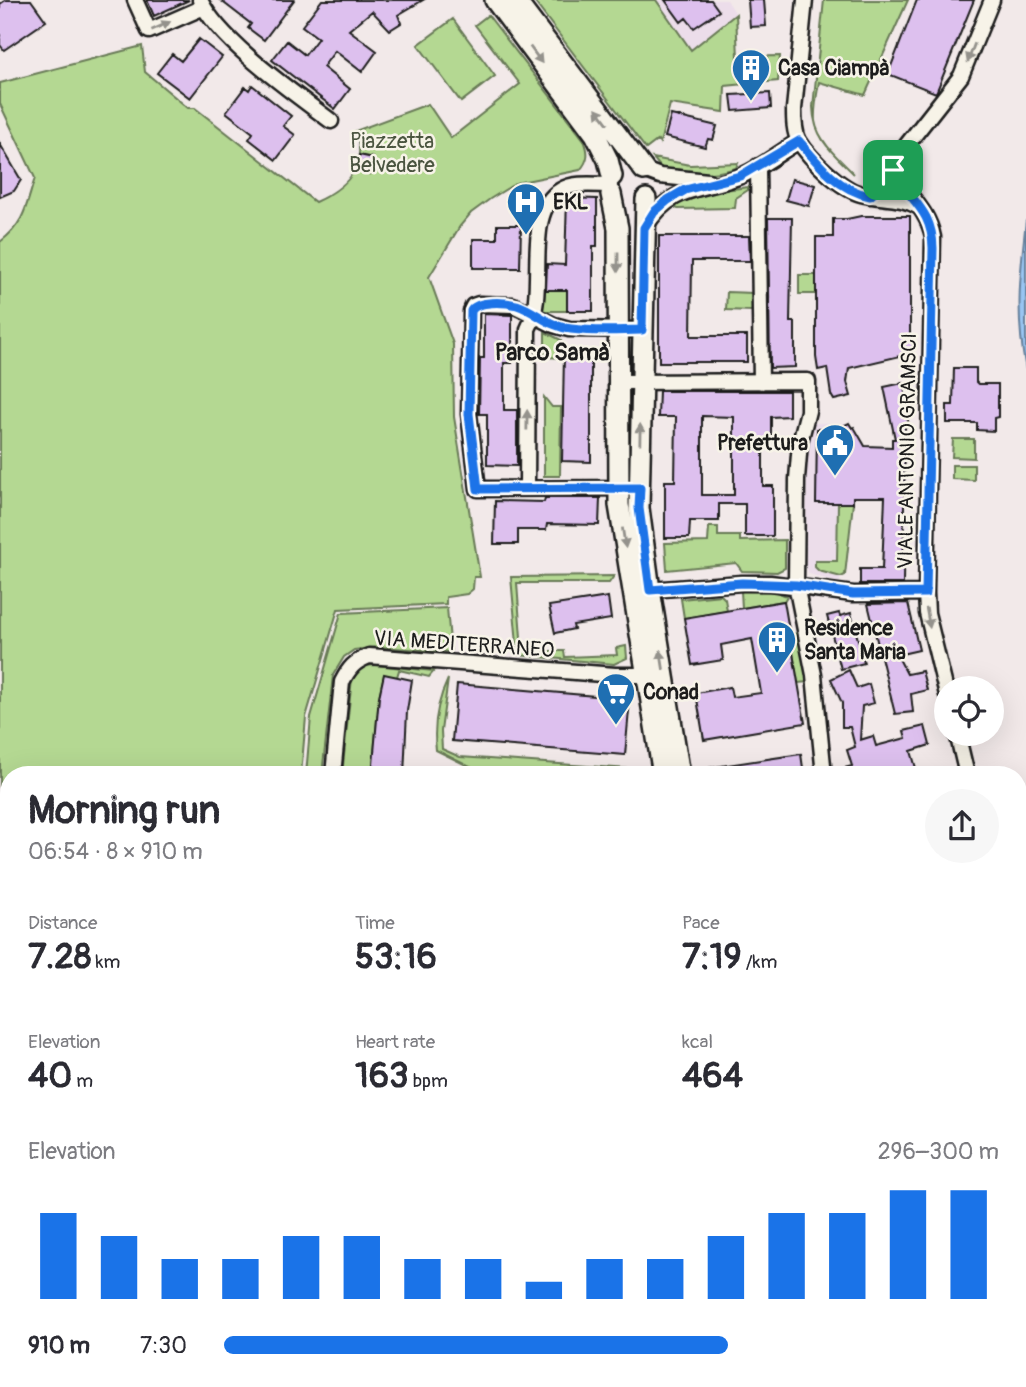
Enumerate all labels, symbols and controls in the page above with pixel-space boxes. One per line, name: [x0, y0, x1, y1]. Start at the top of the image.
one-way arrow: [151, 20, 171, 32]
one-way arrow: [966, 43, 977, 64]
one-way arrow: [528, 46, 542, 64]
building icon: Casa Ciampà: [730, 47, 772, 102]
place label: Casa Ciampà: [778, 55, 889, 82]
one-way arrow: [596, 107, 610, 125]
park label: Piazzetta Belvedere: [349, 128, 435, 179]
pin: [863, 140, 923, 200]
icon: arrive: [874, 151, 912, 189]
hospital icon: EKL: [505, 181, 547, 236]
place label: EKL: [553, 189, 589, 216]
one-way arrow: [612, 251, 624, 273]
street label: VIALE ANTONIO GRAMSCI: [892, 333, 923, 569]
district label: Parco Samà: [495, 338, 610, 367]
one-way arrow: [522, 409, 533, 431]
one-way arrow: [634, 422, 646, 444]
public building icon: Prefettura: [814, 422, 856, 477]
place label: Prefettura: [717, 430, 808, 457]
one-way arrow: [619, 527, 630, 549]
one-way arrow: [923, 607, 934, 629]
place label: Residence Santa Maria: [804, 615, 906, 666]
building icon: Residence Santa Maria: [756, 619, 798, 674]
street label: VIA MEDITERRANEO: [373, 625, 555, 664]
one-way arrow: [656, 648, 667, 670]
supermarket icon: Conad: [595, 671, 637, 726]
map controls: [934, 676, 1004, 746]
button: locate: [934, 676, 1004, 746]
place label: Conad: [643, 679, 699, 706]
text: Morning run: [28, 787, 220, 835]
button: share: [925, 789, 999, 863]
text: 06:54 · 8 × 910 m: [28, 837, 203, 866]
text: Distance: [28, 911, 97, 935]
text: Time: [355, 911, 395, 935]
text: Pace: [682, 911, 720, 935]
text: 7.28: [28, 935, 91, 979]
text: 53:16: [355, 935, 437, 979]
text: 7:19: [682, 935, 742, 979]
text: km: [91, 950, 120, 974]
text: /km: [742, 950, 777, 974]
text: Elevation: [28, 1030, 100, 1054]
text: Heart rate: [355, 1030, 435, 1054]
text: kcal: [682, 1030, 713, 1054]
text: 40: [28, 1054, 72, 1098]
text: 163: [355, 1054, 409, 1098]
text: 464: [682, 1054, 743, 1098]
text: m: [72, 1069, 93, 1093]
text: bpm: [409, 1069, 448, 1093]
text: Elevation: [28, 1137, 116, 1166]
text: 296–300 m: [878, 1137, 999, 1166]
text: 910 m: [28, 1331, 90, 1360]
text: 7:30: [140, 1331, 187, 1360]

